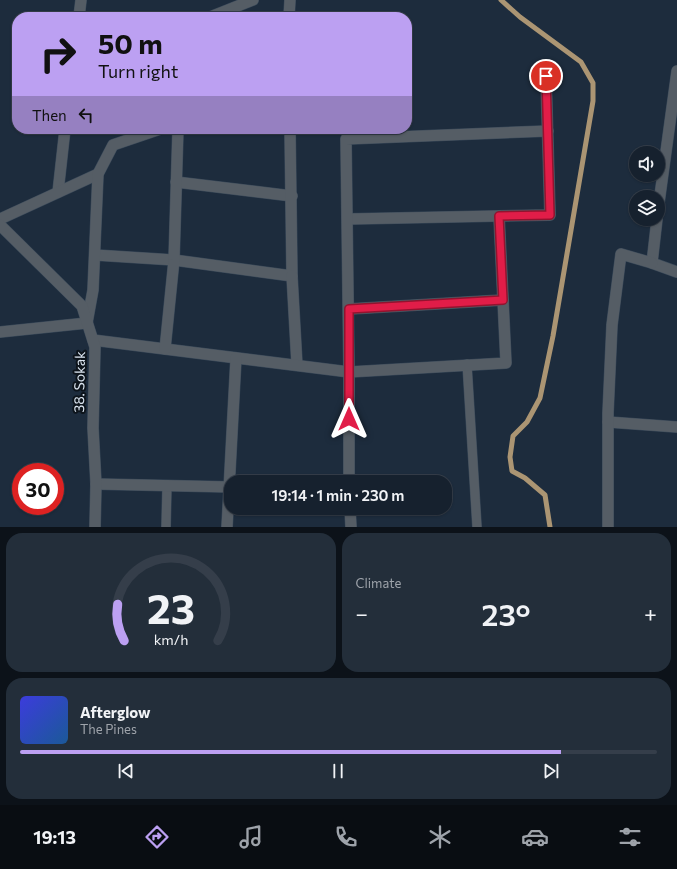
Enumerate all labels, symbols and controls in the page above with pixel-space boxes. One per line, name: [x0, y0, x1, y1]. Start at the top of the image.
text: 50 m: [98, 26, 163, 60]
icon: right: [32, 28, 84, 80]
pin: [529, 59, 563, 93]
text: Turn right: [98, 60, 178, 82]
icon: arrive: [535, 65, 557, 87]
icon: left: [75, 104, 97, 126]
text: Then: [32, 106, 67, 124]
map controls: [629, 146, 665, 226]
button: sound: [629, 146, 665, 182]
button: layers: [629, 190, 665, 226]
street label: 38. Sokak: [70, 351, 88, 413]
position arrow: [328, 398, 370, 440]
speed limit sign: 30: [12, 463, 64, 515]
text: 19:14 · 1 min · 230 m: [272, 486, 404, 504]
text: Climate: [356, 575, 401, 591]
text: 23: [147, 581, 195, 632]
text: 23°: [482, 595, 531, 632]
text: −: [356, 600, 368, 627]
text: +: [644, 600, 657, 627]
text: km/h: [153, 629, 188, 647]
text: Afterglow: [80, 703, 150, 721]
text: The Pines: [80, 721, 137, 737]
icon: previous: [115, 760, 137, 782]
icon: pause: [327, 760, 349, 782]
icon: next: [540, 760, 562, 782]
icon: directions: [143, 823, 171, 851]
icon: music: [237, 823, 265, 851]
icon: phone: [332, 823, 360, 851]
icon: climate: [426, 823, 454, 851]
icon: car: [521, 823, 549, 851]
icon: filters: [616, 823, 644, 851]
text: 19:13: [33, 826, 76, 848]

